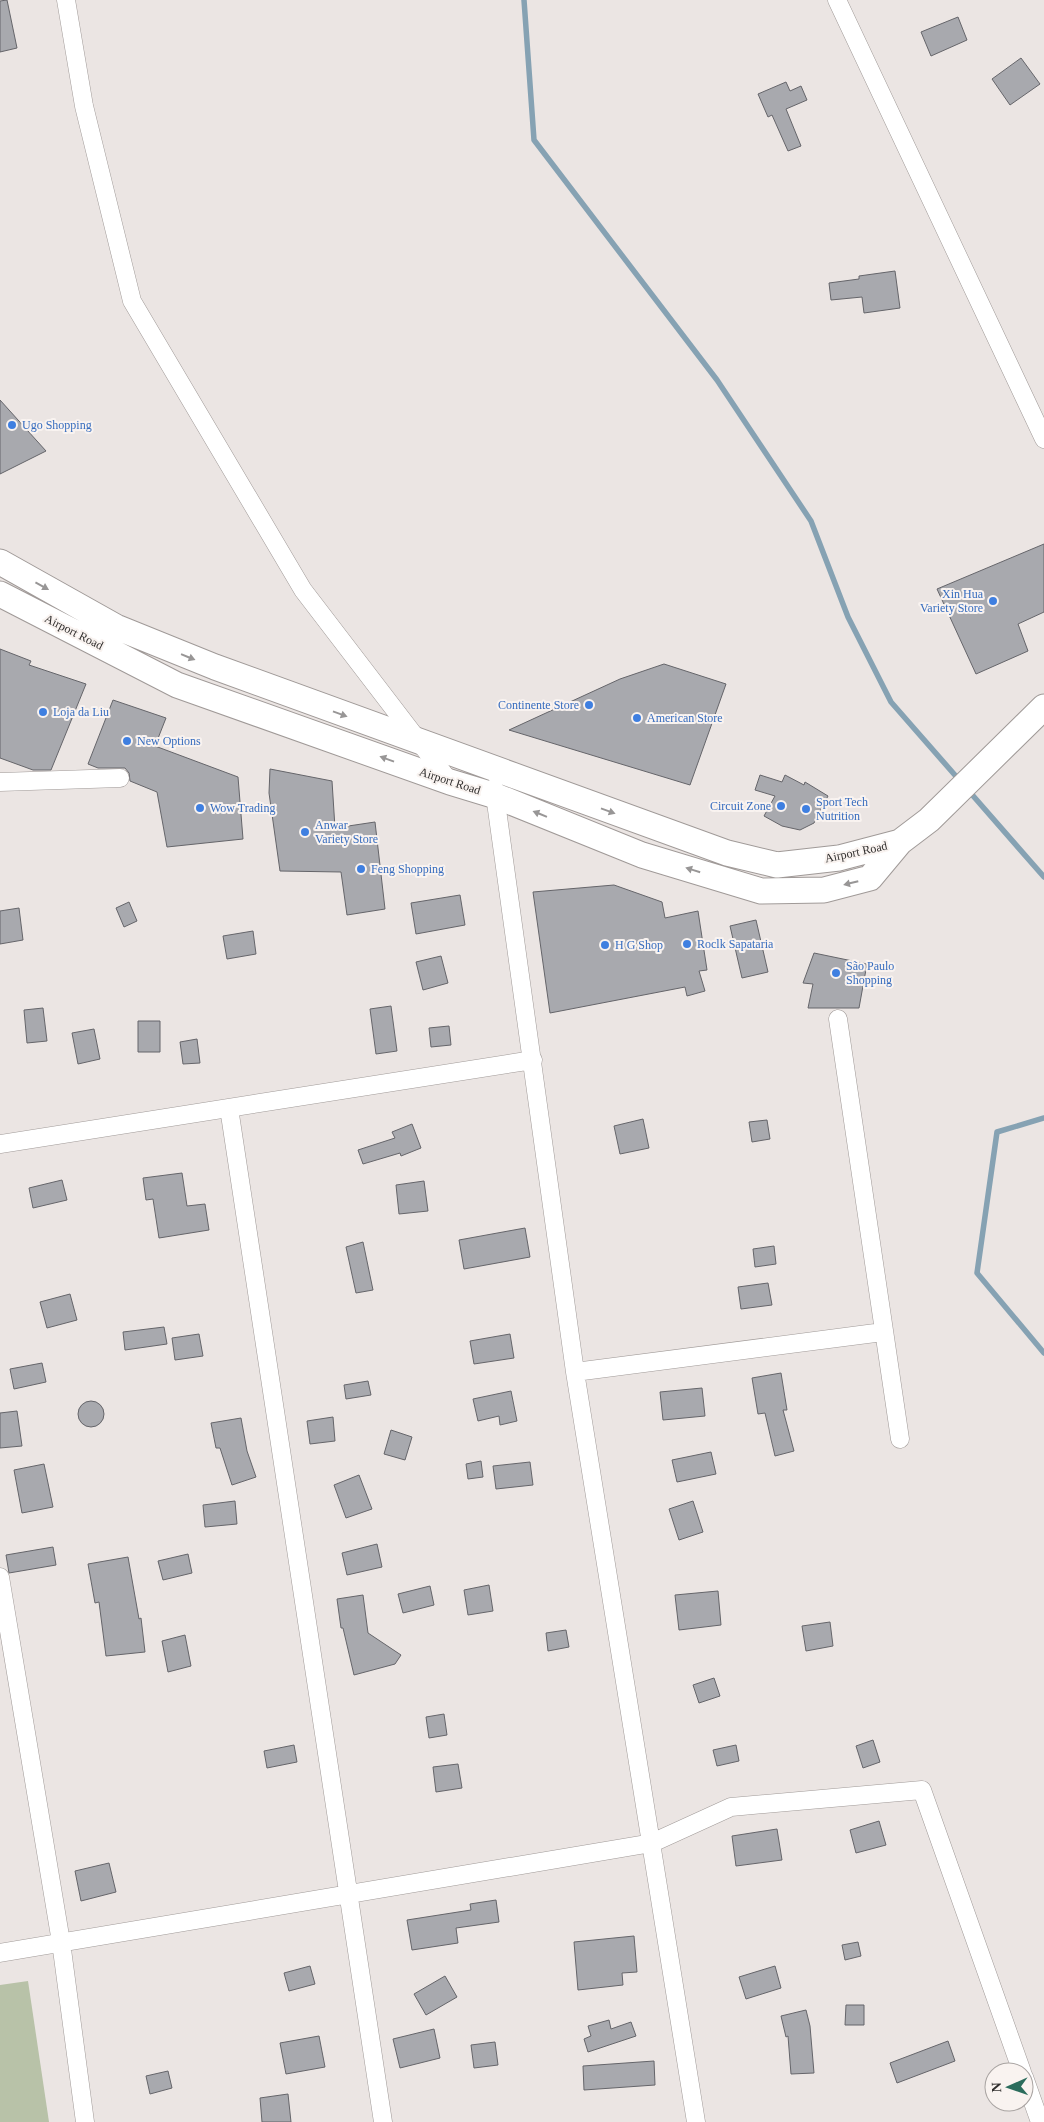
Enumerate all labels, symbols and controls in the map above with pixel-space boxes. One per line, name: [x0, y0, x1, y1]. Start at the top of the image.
place label: Ugo Shopping: [22, 418, 92, 432]
marker: Ugo Shopping: [6, 419, 18, 431]
one-way arrow: [35, 582, 50, 590]
place label: Xin Hua Variety Store: [920, 587, 984, 615]
marker: Xin Hua Variety Store: [987, 595, 999, 607]
street label: Airport Road: [42, 611, 106, 653]
one-way arrow: [181, 653, 196, 661]
place label: Continente Store: [498, 698, 579, 712]
marker: Continente Store: [583, 699, 595, 711]
place label: Loja da Liu: [53, 705, 109, 719]
marker: Loja da Liu: [37, 706, 49, 718]
one-way arrow: [333, 711, 348, 718]
place label: American Store: [647, 711, 723, 725]
marker: American Store: [631, 712, 643, 724]
place label: New Options: [137, 734, 201, 748]
marker: New Options: [121, 735, 133, 747]
one-way arrow: [380, 755, 395, 762]
street label: Airport Road: [418, 765, 482, 797]
place label: Sport Tech Nutrition: [816, 795, 868, 823]
place label: Circuit Zone: [710, 799, 771, 813]
marker: Circuit Zone: [775, 800, 787, 812]
place label: Wow Trading: [210, 801, 275, 815]
marker: Wow Trading: [194, 802, 206, 814]
marker: Sport Tech Nutrition: [800, 803, 812, 815]
one-way arrow: [601, 807, 616, 815]
one-way arrow: [533, 810, 548, 817]
place label: Anwar Variety Store: [315, 818, 378, 846]
marker: Anwar Variety Store: [299, 826, 311, 838]
street label: Airport Road: [823, 839, 889, 865]
place label: Feng Shopping: [371, 862, 444, 876]
marker: Feng Shopping: [355, 863, 367, 875]
one-way arrow: [685, 866, 700, 874]
one-way arrow: [844, 879, 859, 887]
place label: Roclk Sapataria: [697, 937, 774, 951]
place label: H G Shop: [615, 938, 663, 952]
marker: Roclk Sapataria: [681, 938, 693, 950]
marker: H G Shop: [599, 939, 611, 951]
place label: São Paulo Shopping: [846, 959, 894, 987]
marker: São Paulo Shopping: [830, 967, 842, 979]
north arrow: [984, 2062, 1034, 2112]
text: N: [989, 2082, 1004, 2093]

